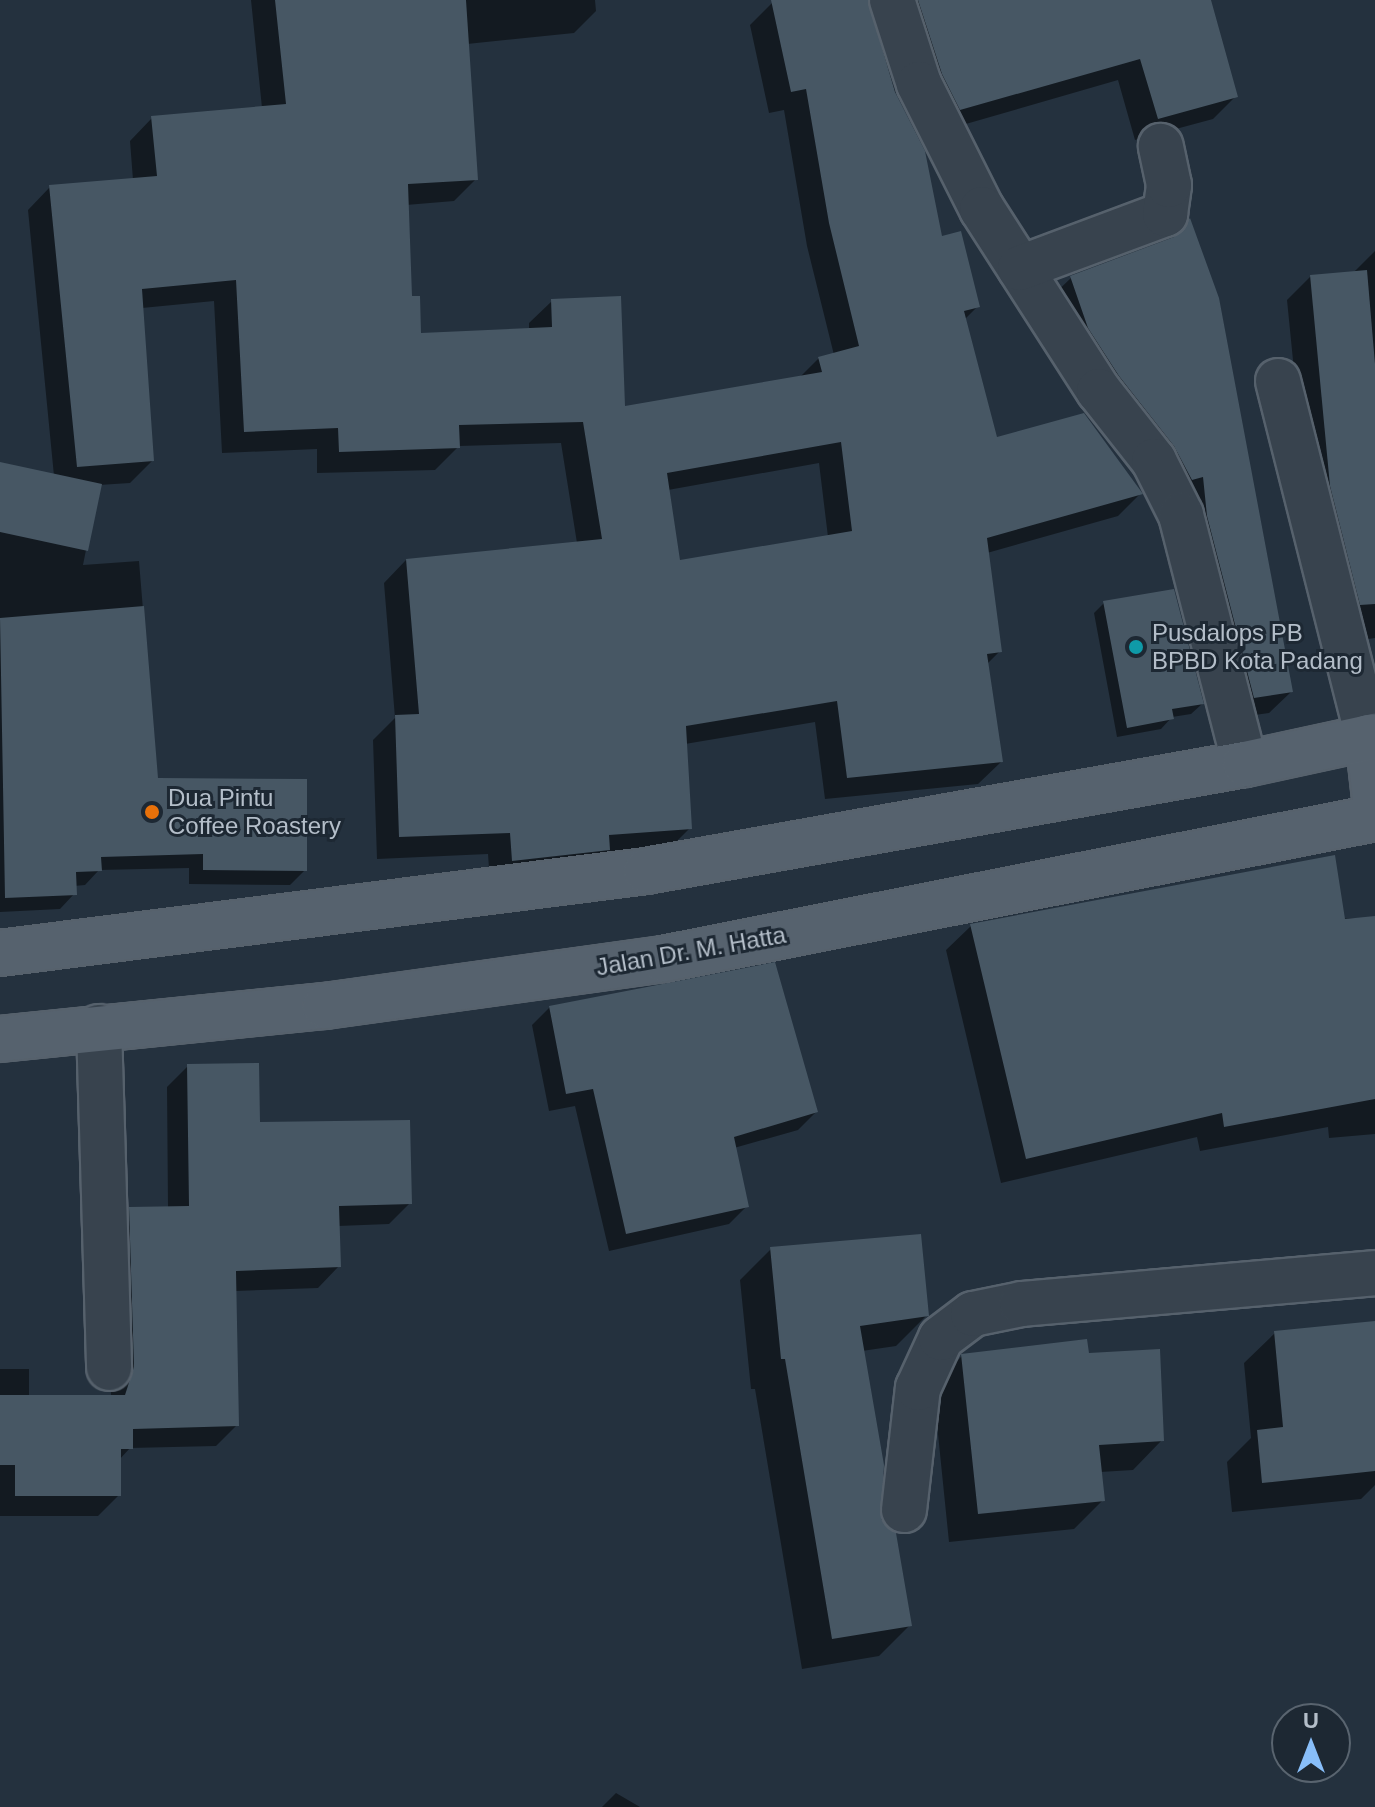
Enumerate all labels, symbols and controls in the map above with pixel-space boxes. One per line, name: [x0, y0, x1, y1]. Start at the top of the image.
place label: Pusdalops PB BPBD Kota Padang: [1152, 619, 1363, 675]
marker: Pusdalops PB BPBD Kota Padang: [1127, 638, 1145, 656]
place label: Dua Pintu Coffee Roastery: [168, 784, 341, 840]
marker: Dua Pintu Coffee Roastery: [143, 803, 161, 821]
street label: Jalan Dr. M. Hatta: [594, 920, 788, 982]
north arrow: [1271, 1703, 1351, 1783]
text: U: [1303, 1708, 1319, 1733]

